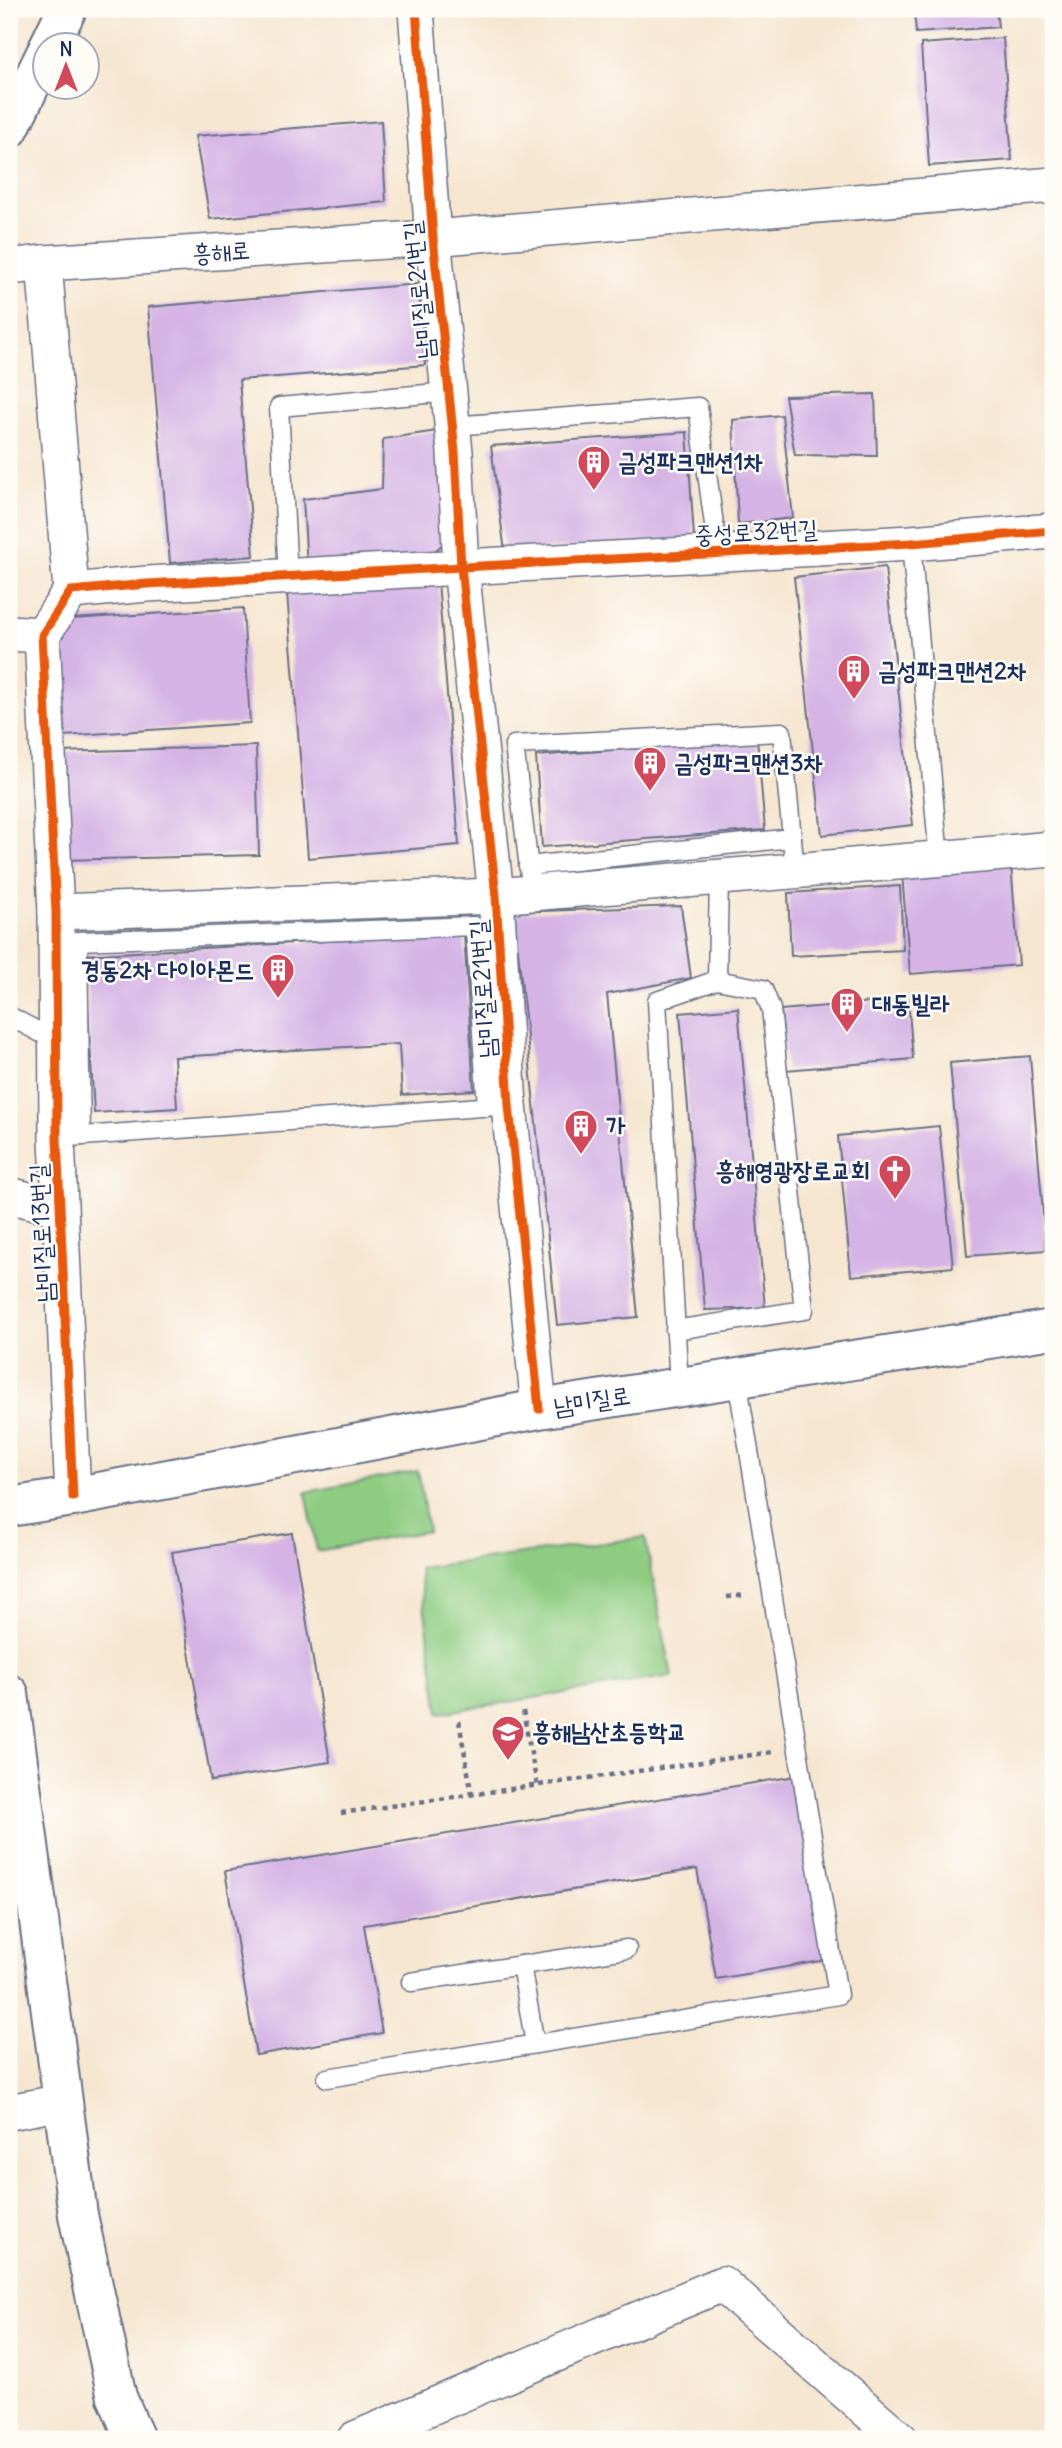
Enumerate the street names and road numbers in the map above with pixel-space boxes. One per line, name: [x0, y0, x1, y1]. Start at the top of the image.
street label: 남미질로21번길: [396, 220, 440, 361]
street label: 흥해로: [191, 234, 251, 268]
street label: 중성로32번길: [694, 513, 818, 549]
street label: 남미질로21번길: [462, 919, 502, 1059]
street label: 남미질로13번길: [22, 1163, 60, 1303]
street label: 남미질로: [551, 1379, 632, 1421]

